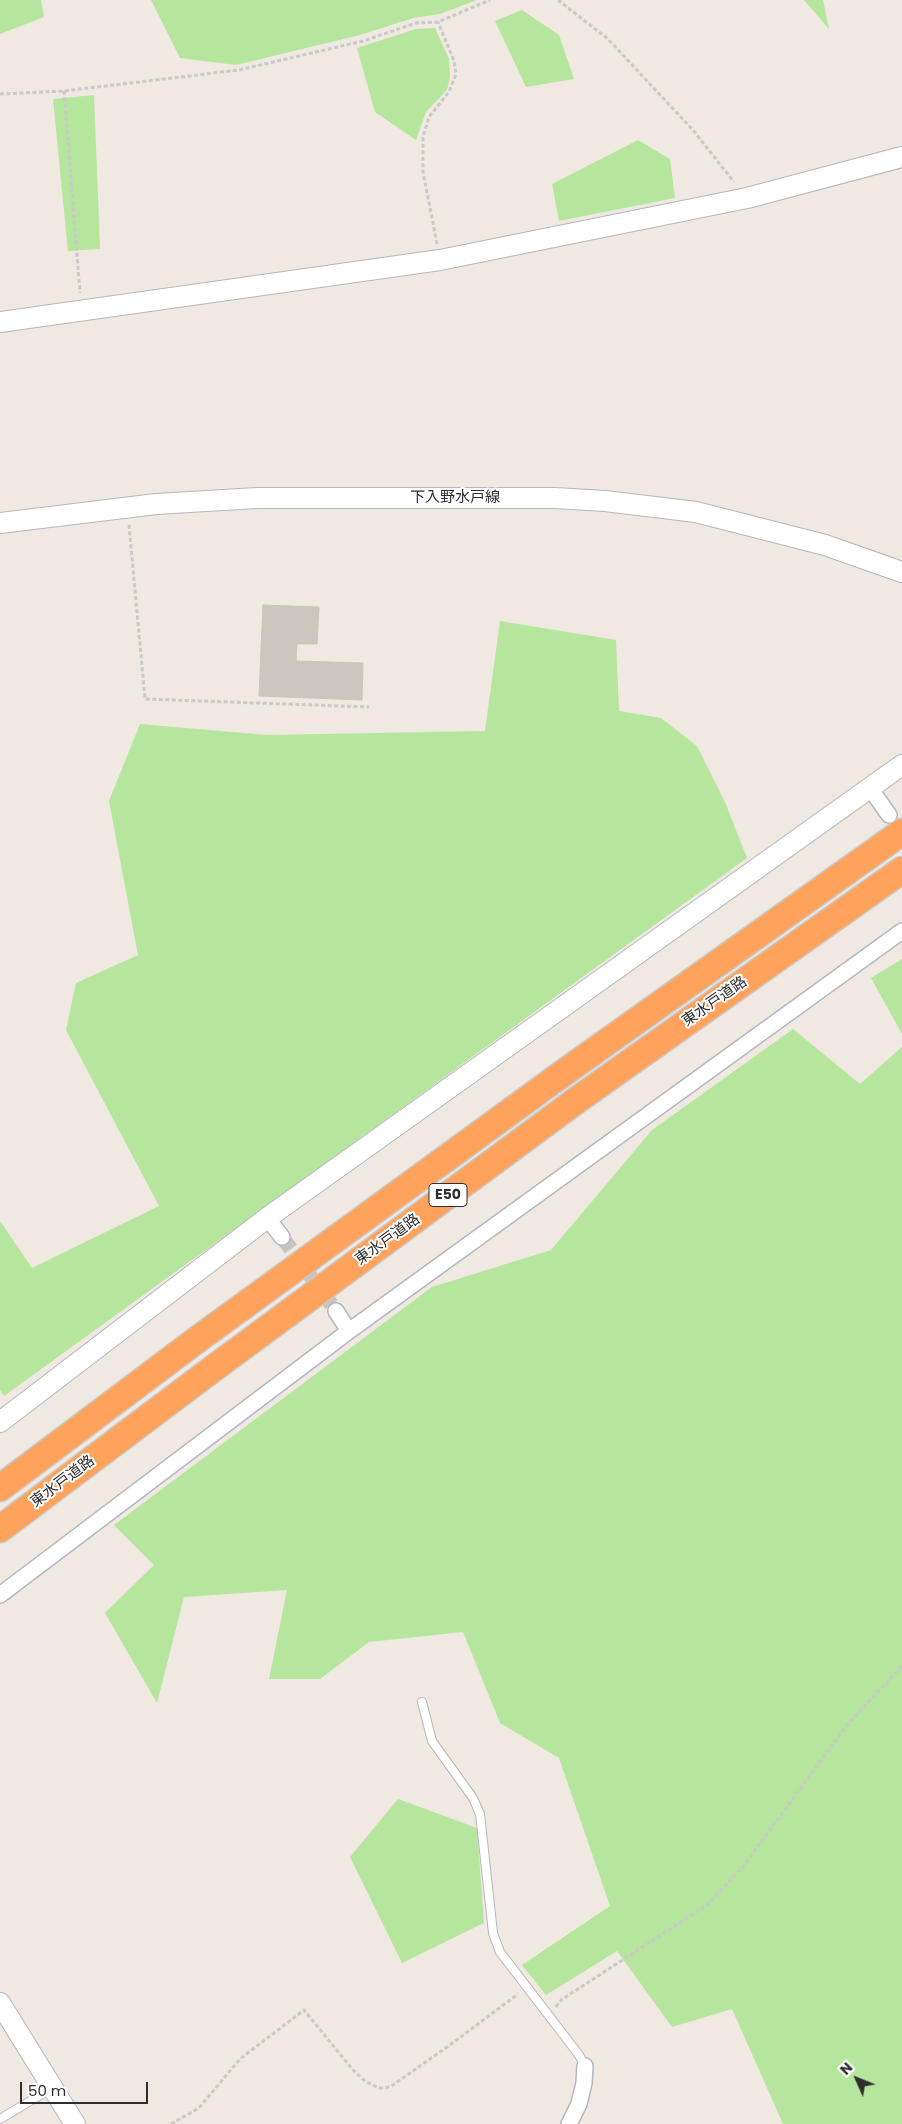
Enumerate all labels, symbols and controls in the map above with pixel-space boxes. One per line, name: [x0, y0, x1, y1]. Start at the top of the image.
street label: 下入野水戸線: [410, 489, 500, 507]
street label: 東水戸道路: [679, 973, 751, 1031]
road number: E50: [429, 1184, 467, 1206]
street label: 東水戸道路: [352, 1211, 424, 1269]
street label: 東水戸道路: [28, 1452, 98, 1512]
north arrow: [832, 2054, 882, 2104]
text: N: [835, 2058, 857, 2079]
scale bar: [22, 2072, 150, 2104]
text: 50 m: [28, 2080, 66, 2101]

